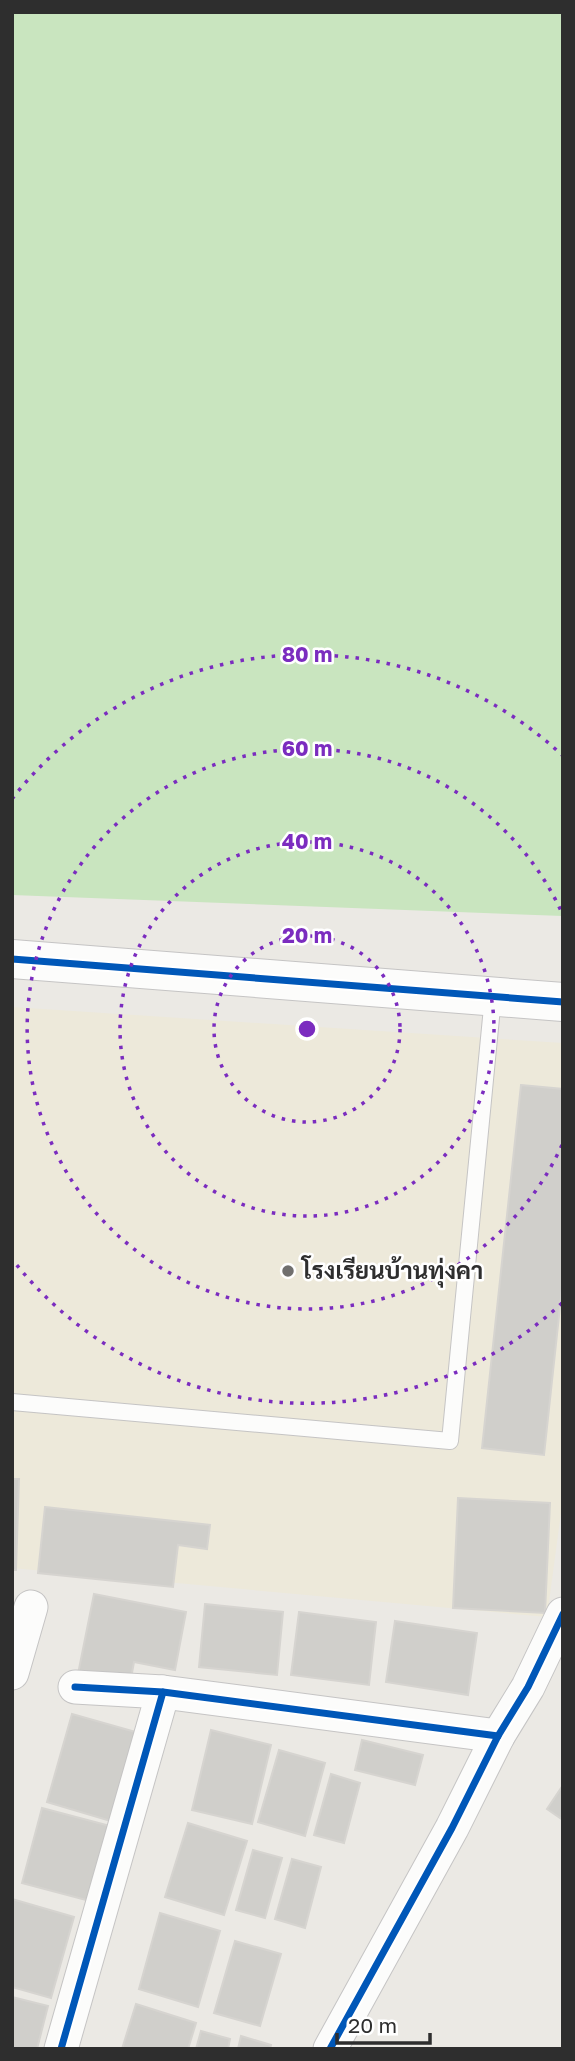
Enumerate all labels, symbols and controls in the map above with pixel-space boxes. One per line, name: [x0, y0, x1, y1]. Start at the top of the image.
text: 80 m: [282, 641, 332, 667]
text: 60 m: [282, 735, 332, 761]
text: 40 m: [282, 828, 332, 854]
text: 20 m: [282, 922, 332, 948]
centre of rings: [295, 1017, 319, 1041]
place label: โรงเรียนบ้านทุ่งคา: [300, 1255, 483, 1288]
marker: โรงเรียนบ้านทุ่งคา: [280, 1263, 296, 1279]
scale bar: [337, 2002, 430, 2046]
text: 20 m: [348, 2012, 397, 2038]

